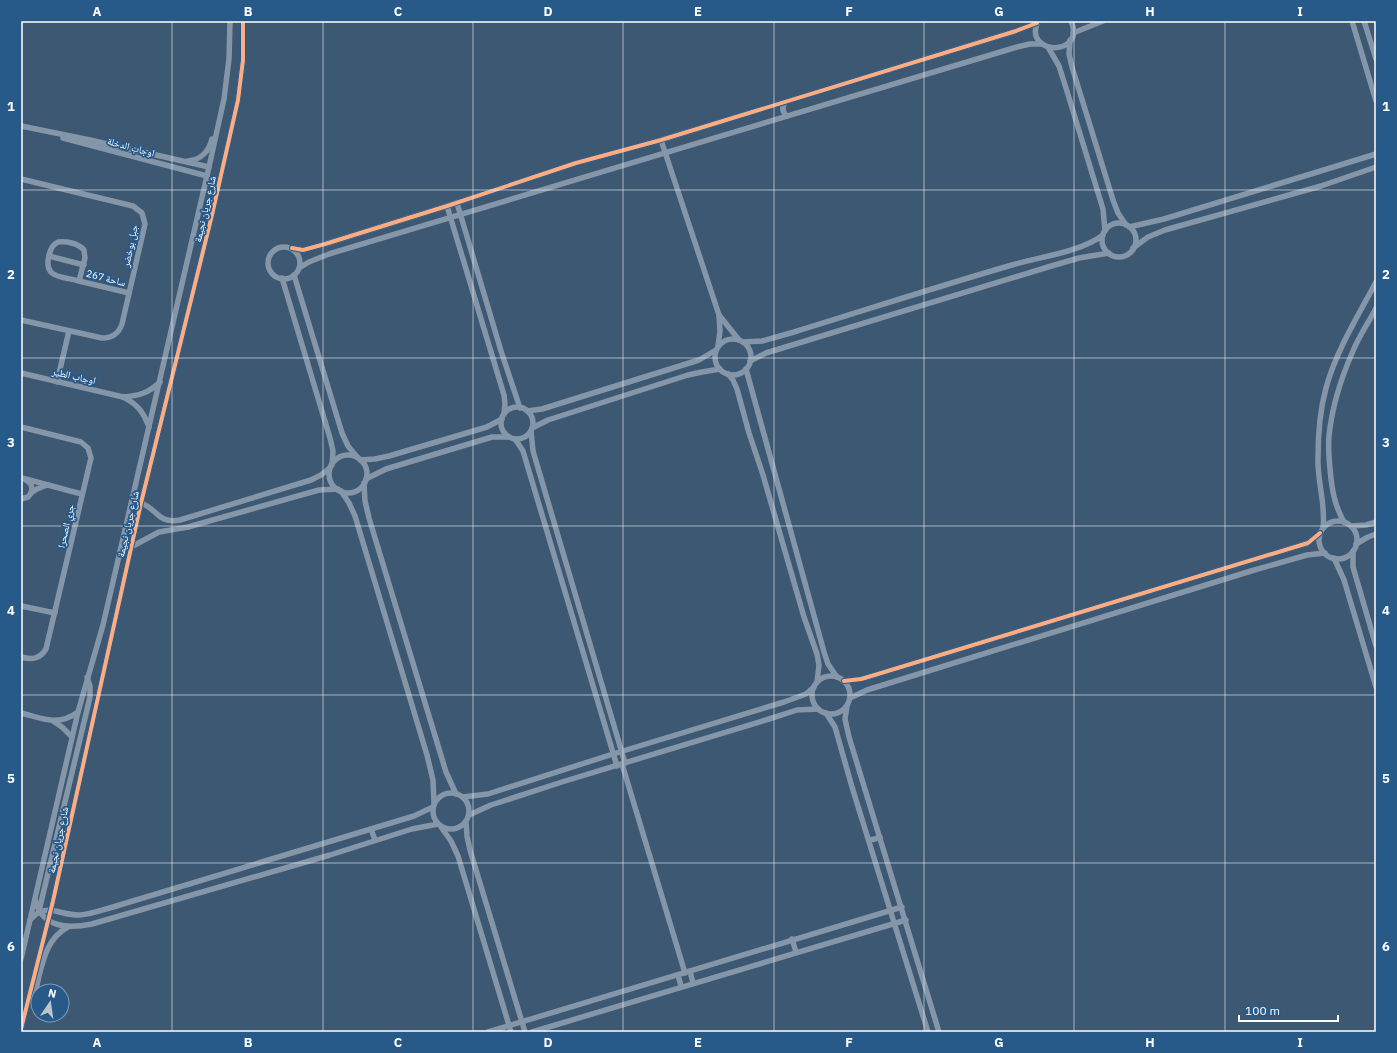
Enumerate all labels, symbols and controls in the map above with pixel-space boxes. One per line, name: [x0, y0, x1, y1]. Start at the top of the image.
text: A: [93, 3, 102, 20]
text: B: [244, 3, 253, 20]
text: C: [394, 3, 403, 20]
text: D: [543, 3, 553, 20]
text: E: [694, 3, 702, 20]
text: F: [845, 3, 853, 20]
text: G: [994, 3, 1004, 20]
text: H: [1145, 3, 1155, 20]
text: I: [1297, 3, 1303, 20]
text: 1: [7, 98, 15, 115]
text: 1: [1382, 98, 1390, 115]
street label: اوجاب الدخلة: [106, 134, 156, 160]
street label: شارع جريان نجيمة: [191, 174, 219, 243]
street label: جبل بوخضر: [119, 223, 141, 269]
text: 2: [7, 266, 15, 283]
text: 2: [1382, 266, 1390, 283]
street label: ساحة 267: [85, 267, 128, 289]
street label: اوجاب الطير: [50, 364, 97, 387]
text: 3: [7, 434, 15, 451]
text: 3: [1382, 434, 1390, 451]
street label: شارع جريان نجيمة: [114, 489, 142, 558]
street label: جري الصحرا: [55, 502, 79, 549]
text: 4: [7, 602, 15, 619]
text: 4: [1382, 602, 1390, 619]
text: 5: [7, 770, 15, 787]
text: 5: [1382, 770, 1390, 787]
street label: شارع جريان نجيمة: [45, 805, 71, 874]
text: 6: [7, 938, 15, 955]
text: 6: [1382, 938, 1390, 955]
north arrow: [30, 983, 70, 1023]
text: N: [47, 986, 58, 1001]
scale bar: [1239, 997, 1338, 1023]
text: 100 m: [1245, 1003, 1280, 1018]
text: A: [93, 1034, 102, 1051]
text: B: [244, 1034, 253, 1051]
text: C: [394, 1034, 403, 1051]
text: D: [543, 1034, 553, 1051]
text: E: [694, 1034, 702, 1051]
text: F: [845, 1034, 853, 1051]
text: G: [994, 1034, 1004, 1051]
text: H: [1145, 1034, 1155, 1051]
text: I: [1297, 1034, 1303, 1051]

